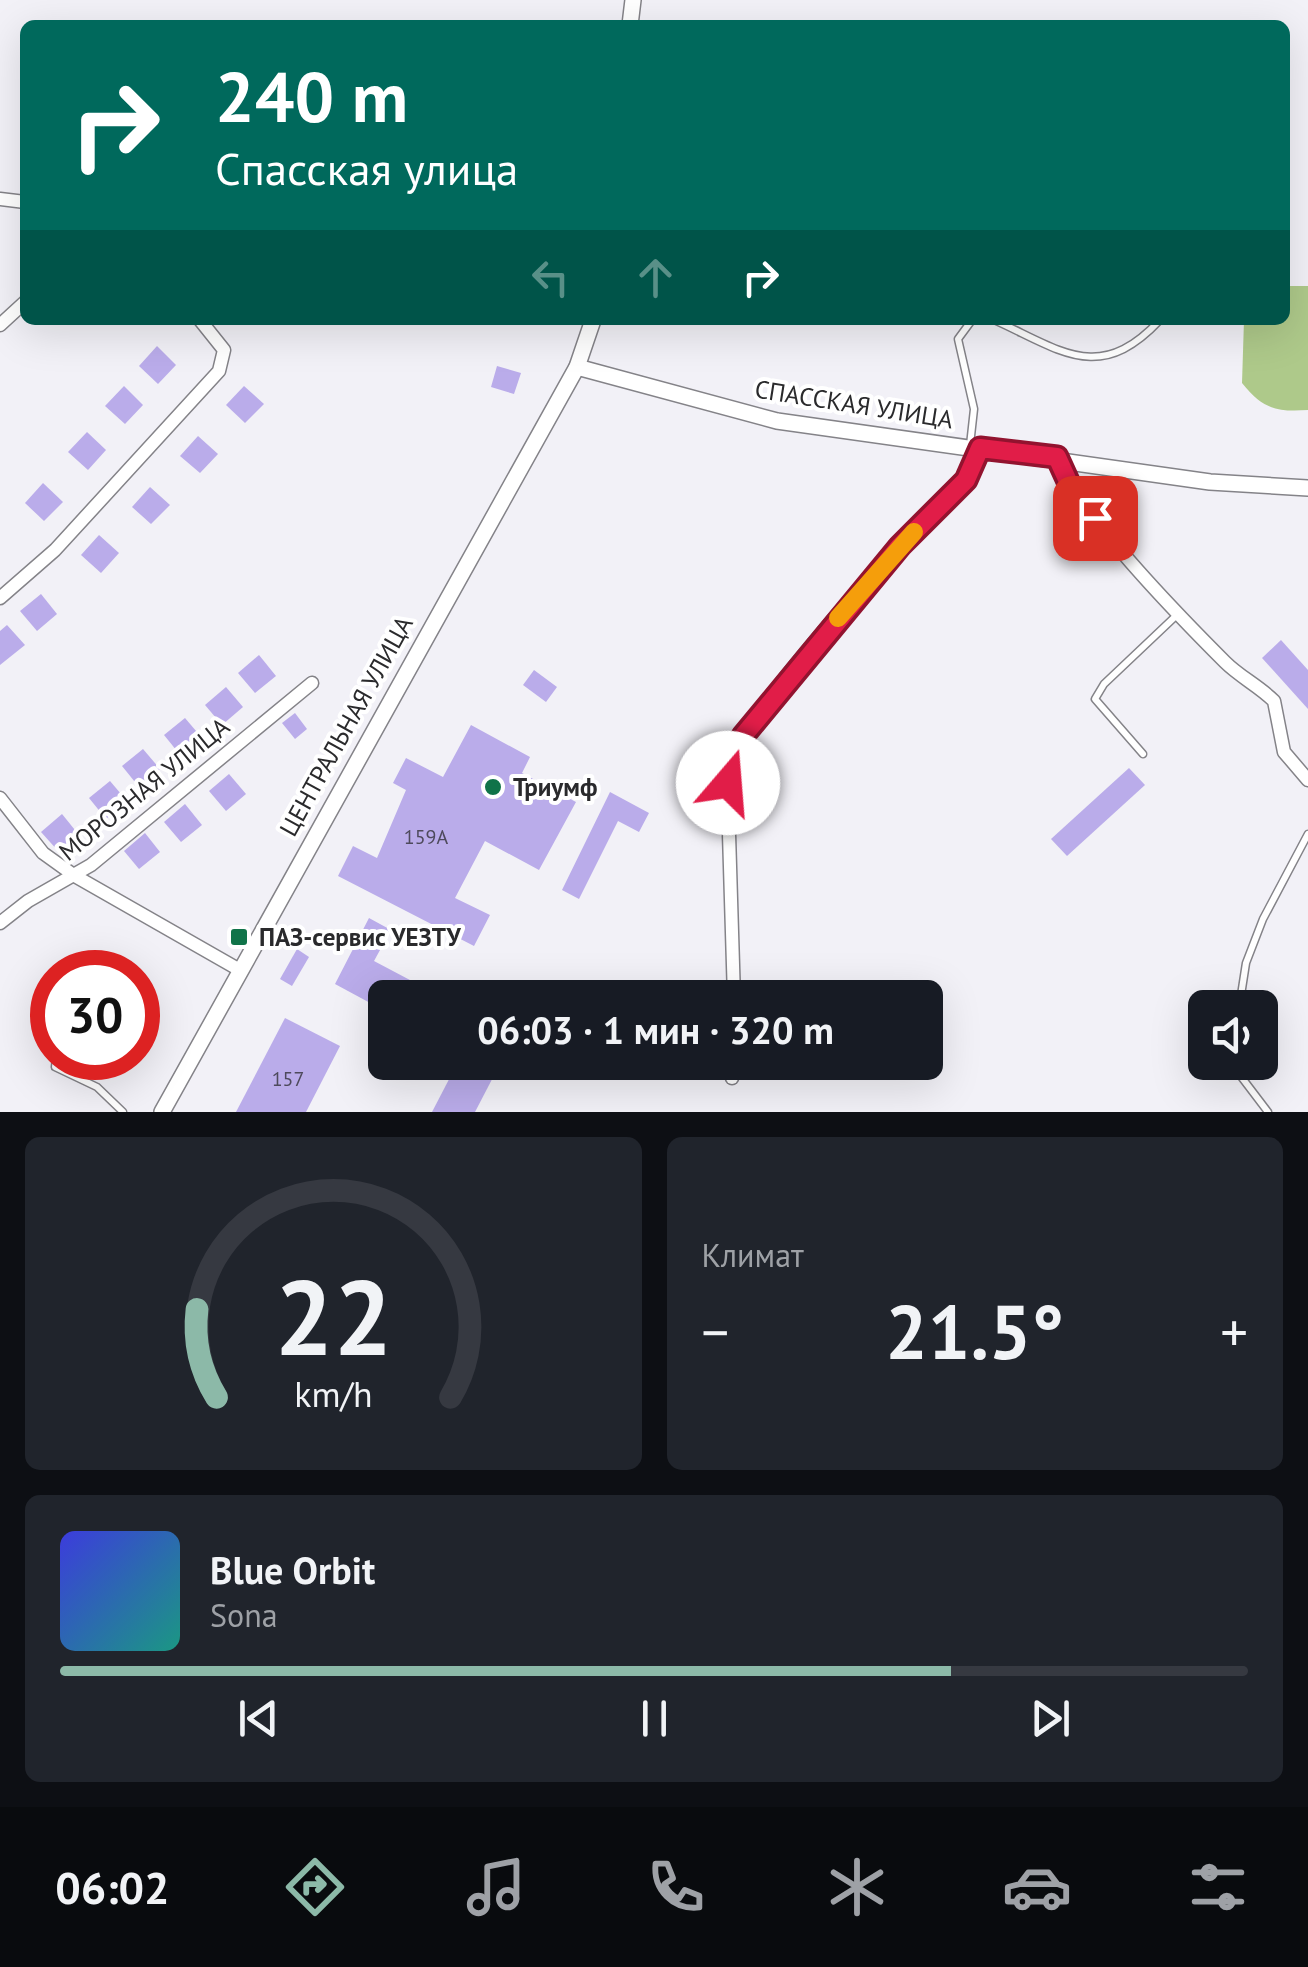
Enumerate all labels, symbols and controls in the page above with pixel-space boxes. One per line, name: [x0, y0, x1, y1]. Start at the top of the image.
text: 240 m: [215, 51, 408, 141]
icon: right: [50, 60, 180, 190]
text: Спасская улица: [215, 139, 518, 197]
icon: left: [523, 250, 578, 305]
icon: ahead: [628, 250, 683, 305]
icon: right: [733, 250, 788, 305]
street label: СПАССКАЯ УЛИЦА: [753, 373, 956, 436]
pin: [1053, 476, 1138, 561]
icon: arrive: [1068, 491, 1123, 546]
street label: ЦЕНТРАЛЬНАЯ УЛИЦА: [272, 610, 420, 842]
street label: МОРОЗНАЯ УЛИЦА: [52, 710, 236, 868]
position arrow: [676, 731, 780, 835]
place label: Триумф: [513, 771, 597, 803]
marker: Триумф: [482, 776, 504, 798]
house number: 159А: [404, 824, 448, 850]
place label: ПАЗ-сервис УЕЗТУ: [259, 921, 461, 953]
marker: ПАЗ-сервис УЕЗТУ: [228, 926, 250, 948]
speed limit sign: 30: [30, 950, 160, 1080]
map controls: [1188, 990, 1278, 1080]
button: sound: [1188, 990, 1278, 1080]
text: 06:03 · 1 мин · 320 m: [477, 1005, 834, 1054]
house number: 157: [272, 1066, 304, 1092]
text: Климат: [702, 1234, 804, 1276]
text: 22: [274, 1249, 392, 1384]
text: 21.5°: [885, 1283, 1064, 1380]
text: −: [702, 1296, 729, 1367]
text: +: [1220, 1296, 1248, 1367]
text: km/h: [294, 1371, 372, 1417]
text: Blue Orbit: [210, 1545, 375, 1594]
text: Sona: [210, 1594, 278, 1636]
icon: previous: [231, 1691, 286, 1746]
icon: pause: [627, 1691, 682, 1746]
icon: next: [1023, 1691, 1078, 1746]
icon: directions: [280, 1852, 350, 1922]
icon: music: [461, 1852, 531, 1922]
icon: phone: [641, 1852, 711, 1922]
icon: climate: [822, 1852, 892, 1922]
icon: car: [1002, 1852, 1072, 1922]
icon: filters: [1183, 1852, 1253, 1922]
text: 06:02: [55, 1858, 169, 1916]

